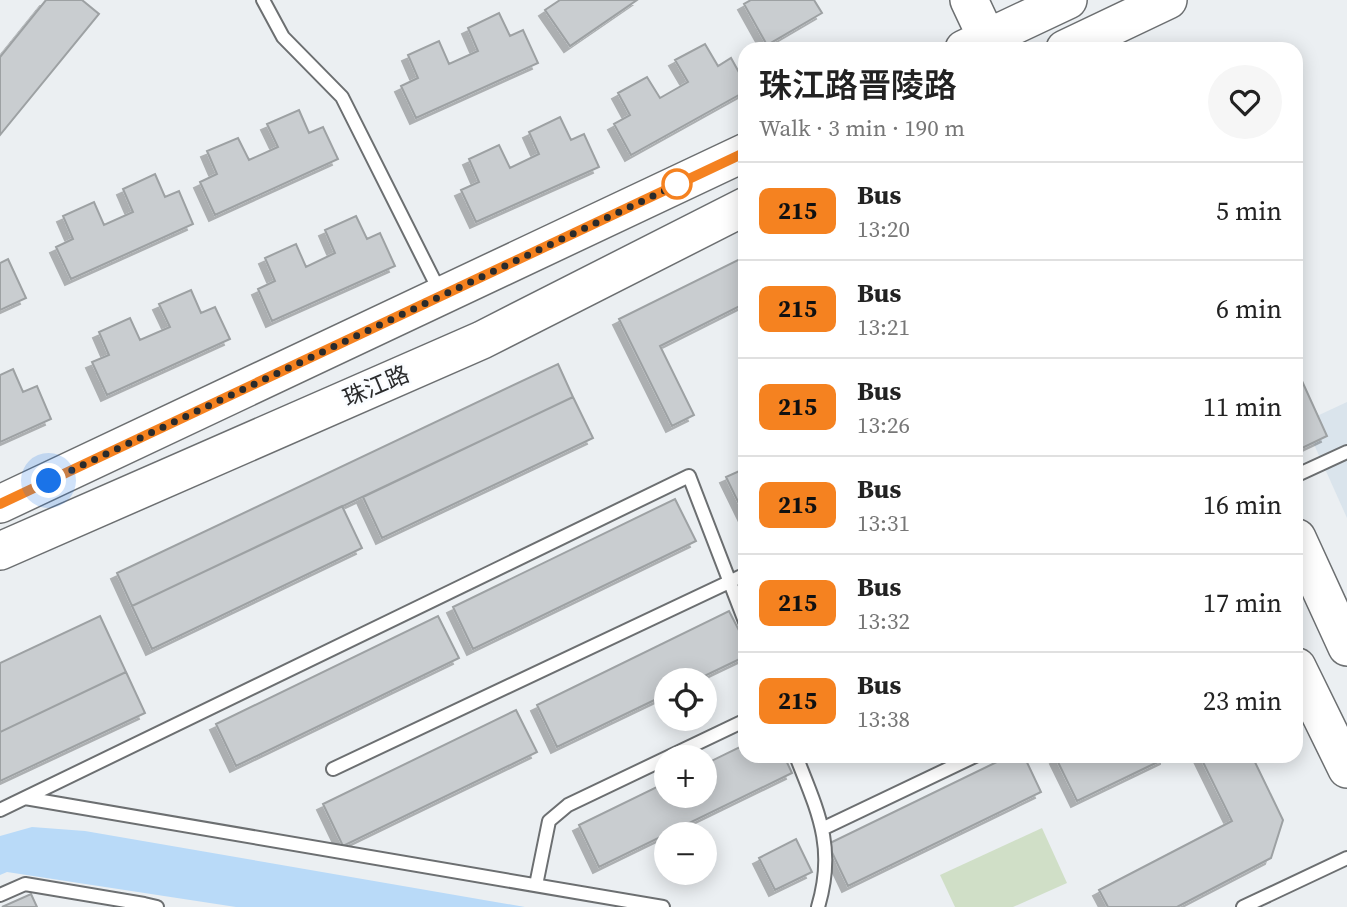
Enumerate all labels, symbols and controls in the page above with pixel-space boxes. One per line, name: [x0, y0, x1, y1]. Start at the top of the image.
text: 珠江路晋陵路: [759, 63, 957, 108]
button: heart: [1208, 65, 1282, 139]
text: Walk · 3 min · 190 m: [759, 112, 965, 144]
unlabelled marker: [662, 169, 692, 199]
text: Bus: [857, 177, 901, 213]
text: 5 min: [1216, 193, 1282, 229]
text: 215: [778, 194, 817, 227]
text: 13:20: [857, 213, 910, 245]
text: Bus: [857, 275, 901, 311]
text: 6 min: [1216, 291, 1282, 327]
text: 215: [778, 292, 817, 325]
text: 13:21: [857, 311, 910, 343]
street label: 珠江路: [338, 358, 414, 414]
text: Bus: [857, 373, 901, 409]
text: 11 min: [1203, 389, 1282, 425]
text: 215: [778, 390, 817, 423]
text: 13:26: [857, 409, 910, 441]
your location: [31, 463, 66, 498]
text: Bus: [857, 471, 901, 507]
text: 16 min: [1203, 487, 1282, 523]
text: 215: [778, 488, 817, 521]
text: 13:31: [857, 507, 910, 539]
text: Bus: [857, 569, 901, 605]
text: 17 min: [1203, 585, 1282, 621]
text: 215: [778, 586, 817, 619]
text: 13:32: [857, 605, 910, 637]
text: Bus: [857, 667, 901, 703]
map controls: [654, 668, 717, 885]
button: locate: [654, 668, 717, 731]
text: 23 min: [1203, 683, 1282, 719]
text: 215: [778, 684, 817, 717]
text: 13:38: [857, 703, 910, 735]
button: +: [654, 745, 717, 808]
button: −: [654, 822, 717, 885]

